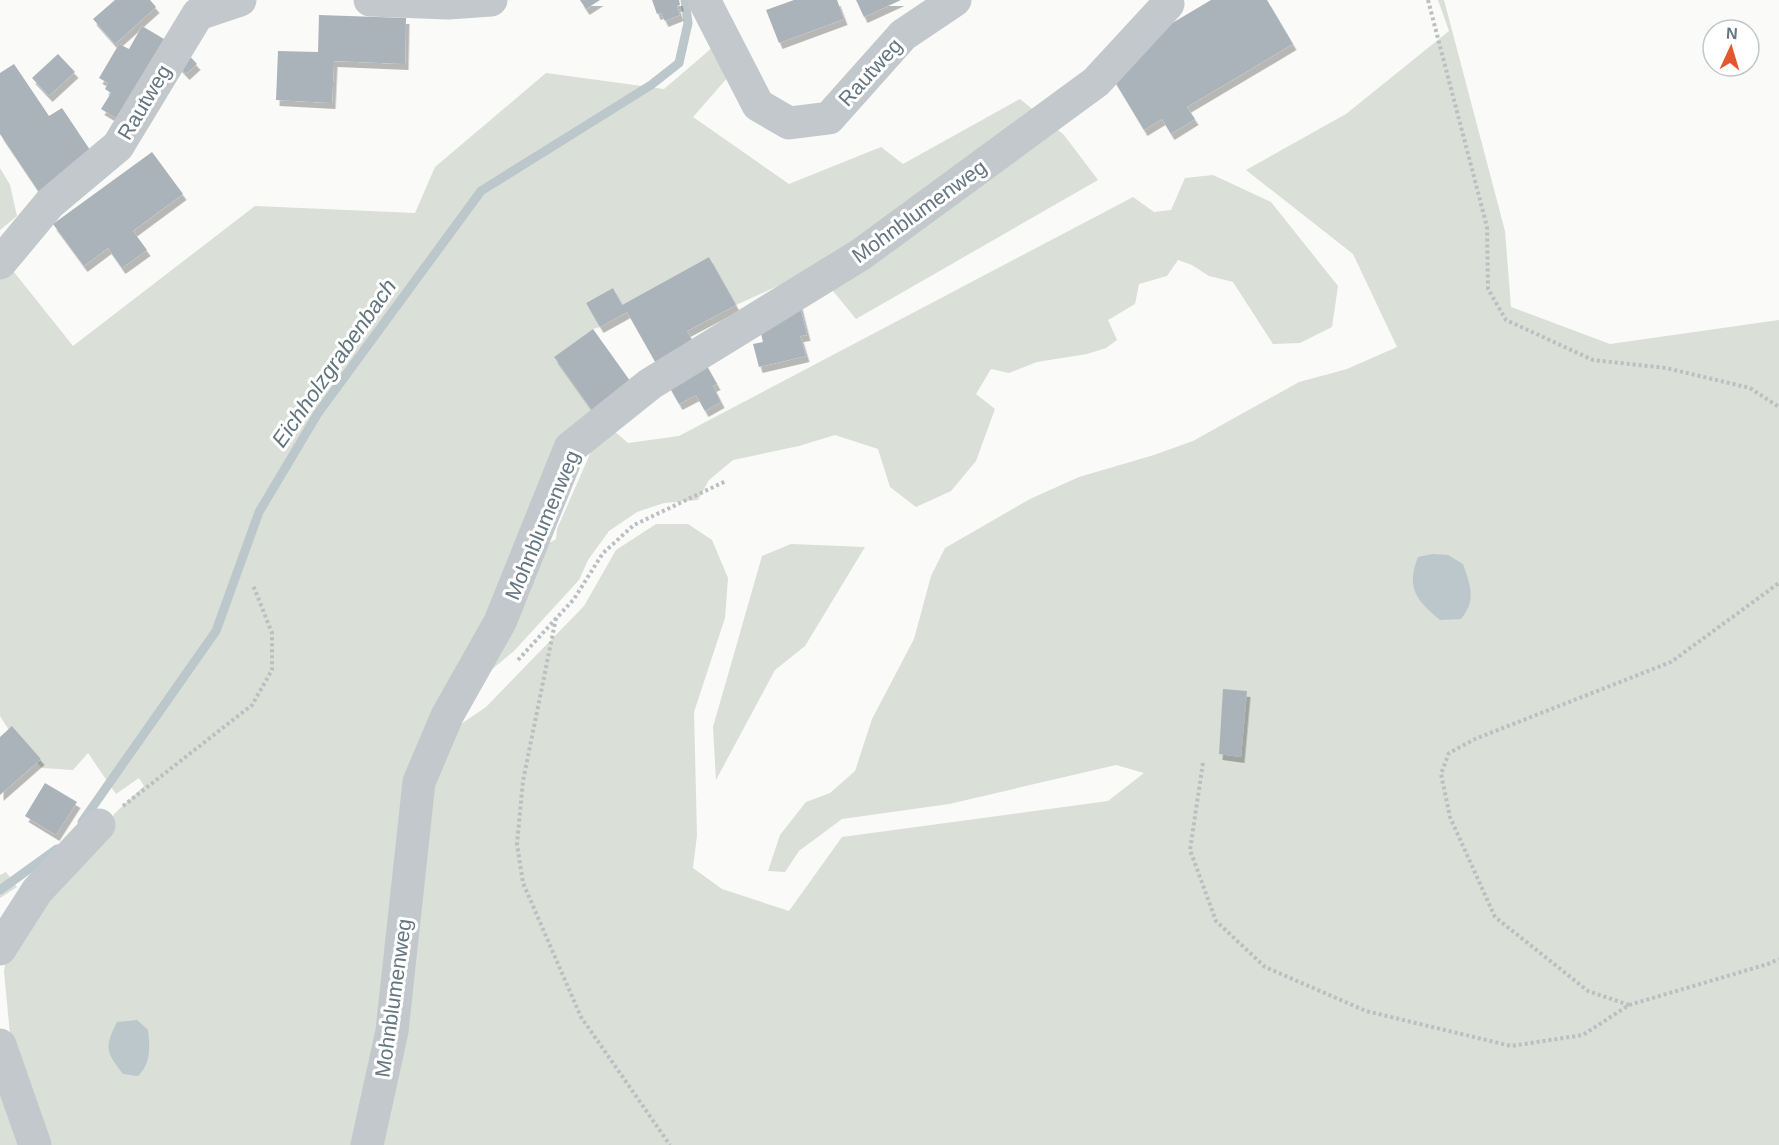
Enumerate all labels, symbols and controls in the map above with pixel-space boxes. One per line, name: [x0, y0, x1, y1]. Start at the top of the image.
north arrow: [1701, 18, 1761, 78]
text: N: [1726, 25, 1738, 42]
street label: Rautweg: [834, 34, 906, 110]
street label: Rautweg: [113, 61, 175, 143]
street label: Mohnblumenweg: [848, 155, 990, 267]
water label: Eichholzgrabenbach: [267, 274, 401, 452]
street label: Mohnblumenweg: [500, 447, 584, 603]
street label: Mohnblumenweg: [370, 917, 416, 1079]

